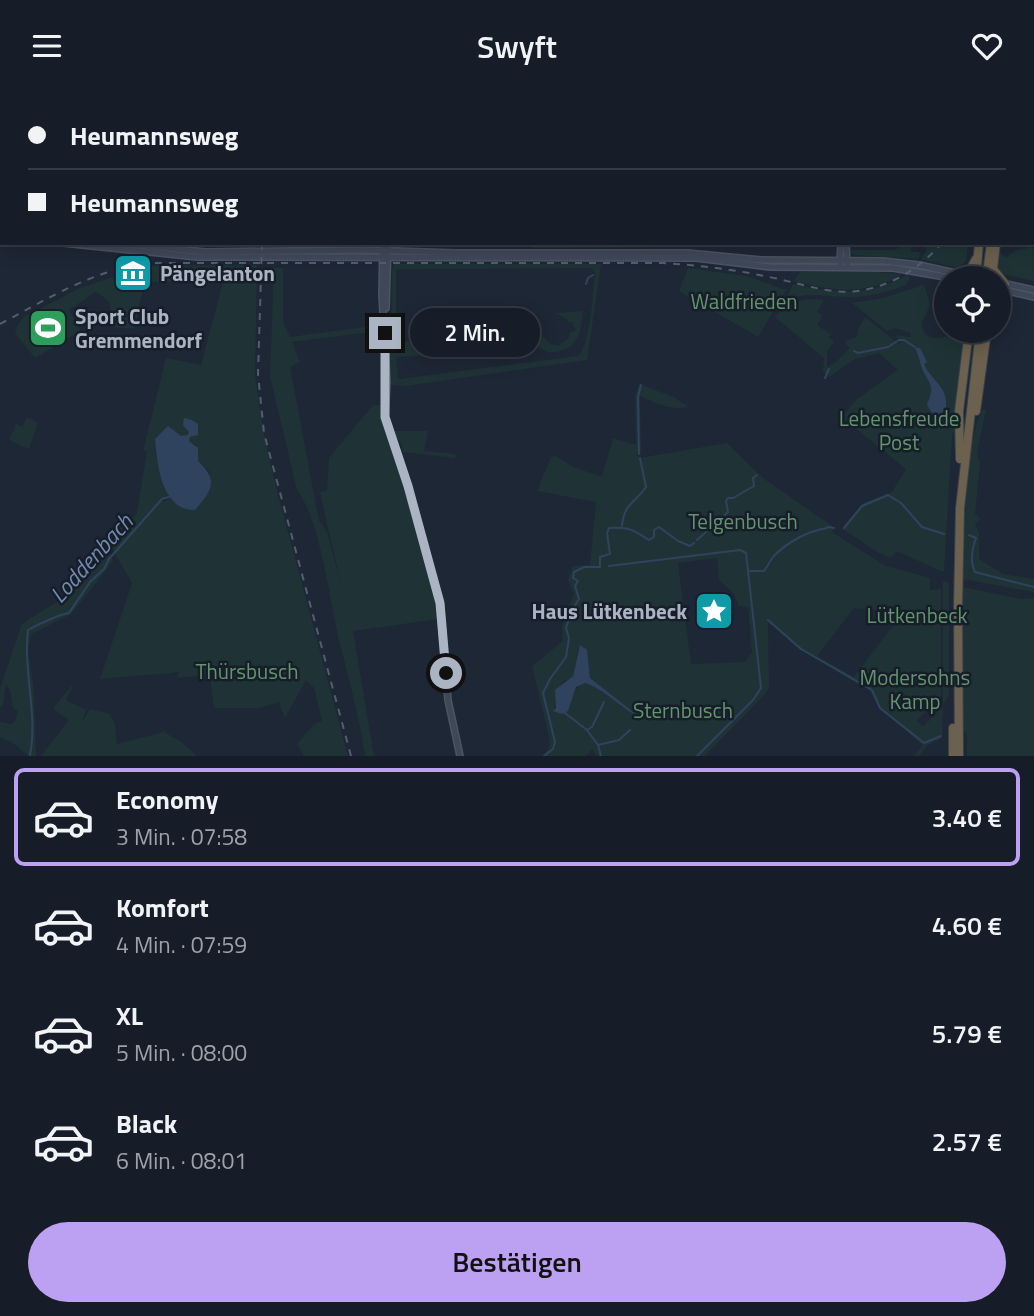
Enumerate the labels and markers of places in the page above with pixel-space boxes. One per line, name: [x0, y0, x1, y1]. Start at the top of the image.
museum icon: Pängelanton: [112, 252, 154, 294]
place label: Pängelanton: [160, 257, 275, 289]
place label: Sport Club Gremmendorf: [75, 300, 202, 356]
sports icon: Sport Club Gremmendorf: [27, 307, 69, 349]
place icon: Haus Lütkenbeck: [693, 590, 735, 632]
place label: Haus Lütkenbeck: [531, 595, 687, 627]

